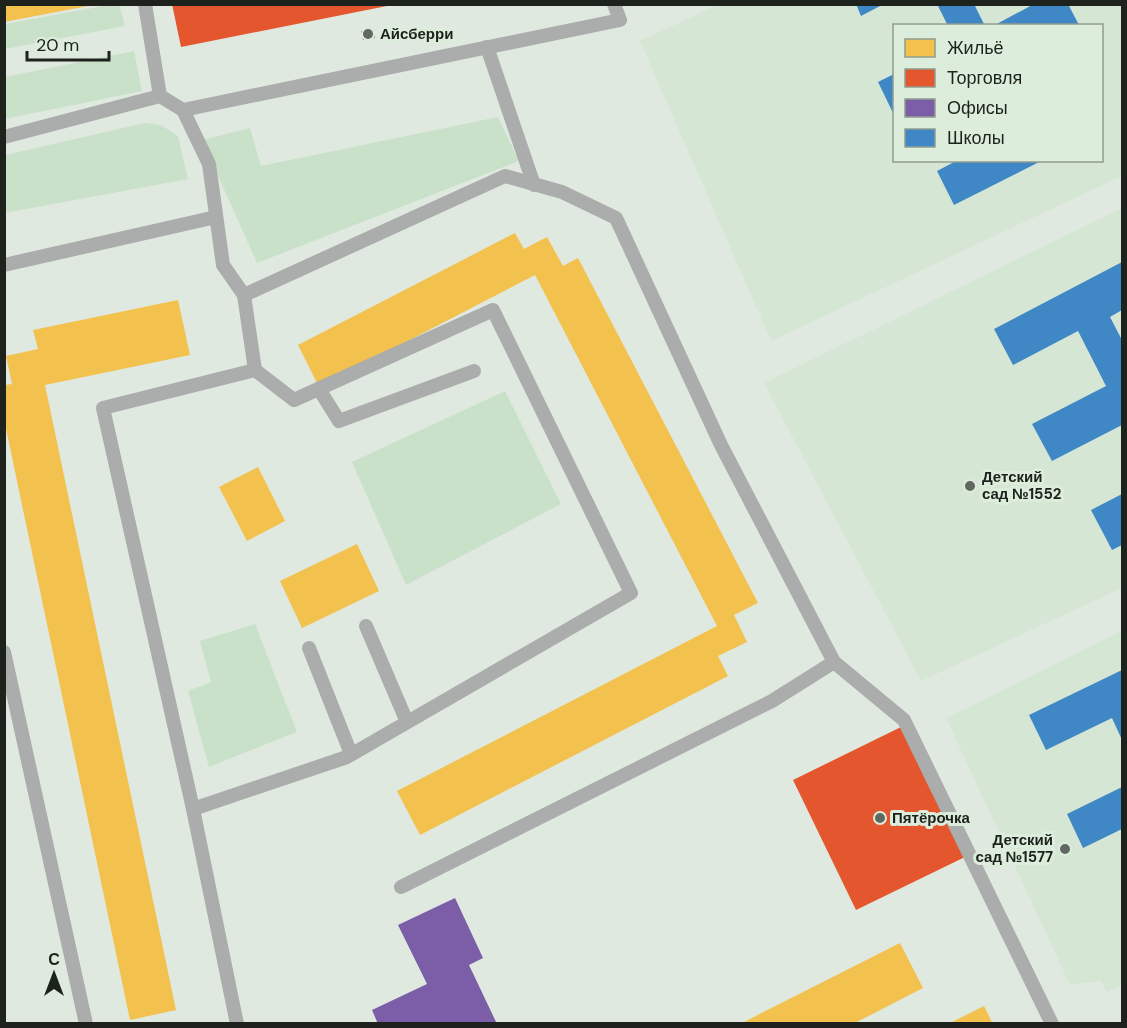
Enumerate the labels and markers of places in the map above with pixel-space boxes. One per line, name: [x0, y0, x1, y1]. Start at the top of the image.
place label: Айсберри: [380, 24, 453, 44]
marker: Айсберри: [361, 27, 375, 41]
place label: Детский сад №1552: [982, 467, 1062, 504]
marker: Детский сад №1552: [963, 479, 977, 493]
place label: Пятёрочка: [892, 808, 970, 828]
marker: Пятёрочка: [873, 811, 887, 825]
place label: Детский сад №1577: [976, 830, 1053, 867]
marker: Детский сад №1577: [1058, 842, 1072, 856]

